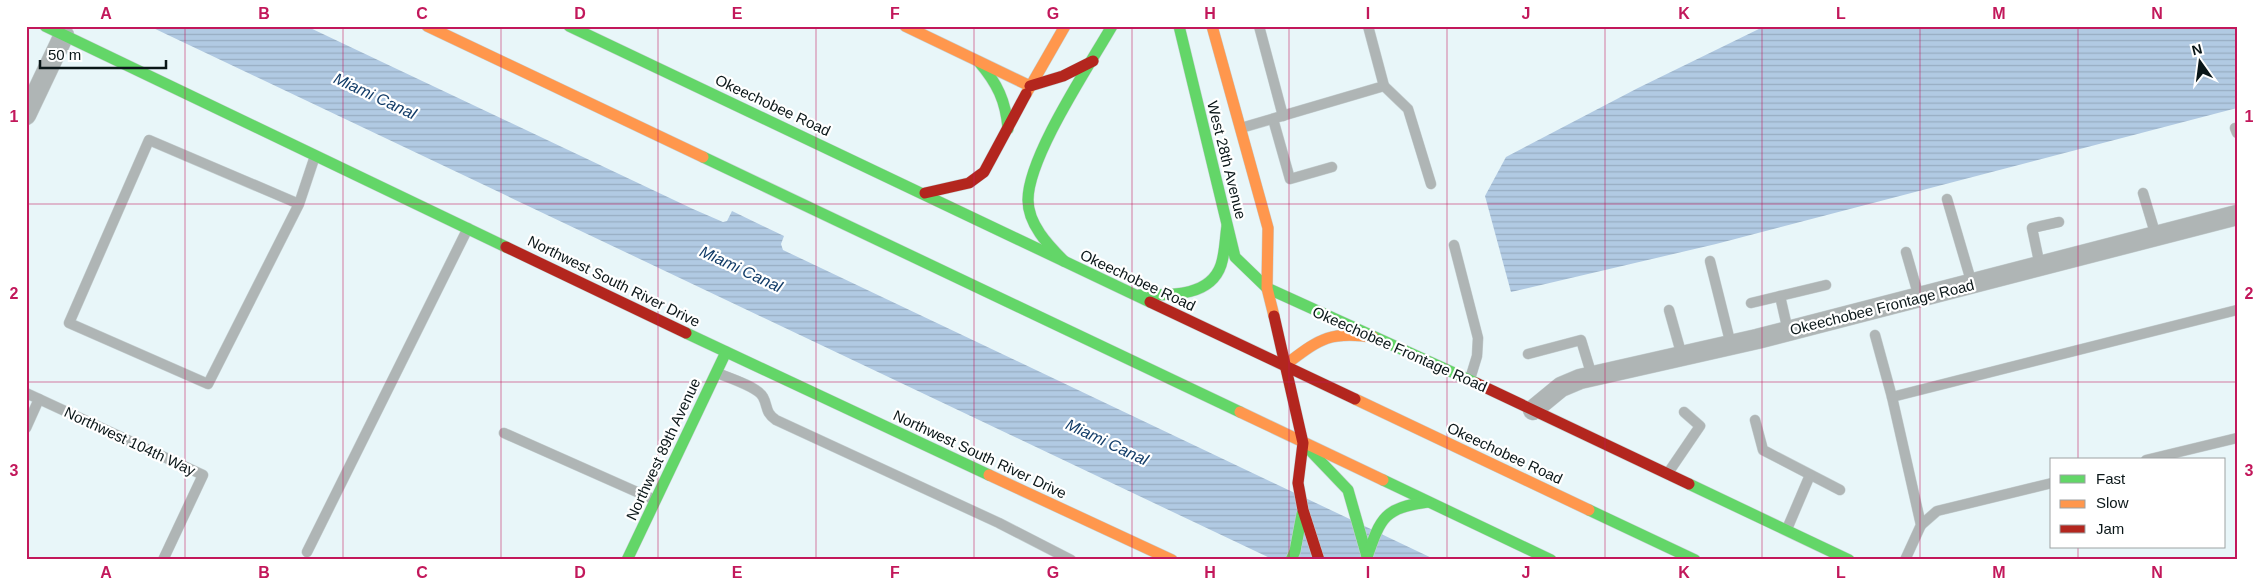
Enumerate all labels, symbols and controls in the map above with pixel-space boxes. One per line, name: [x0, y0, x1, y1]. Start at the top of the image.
text: A: [100, 5, 112, 22]
text: B: [258, 5, 270, 22]
text: C: [416, 5, 428, 22]
text: D: [574, 5, 586, 22]
text: E: [732, 5, 743, 22]
text: F: [890, 5, 900, 22]
text: G: [1047, 5, 1059, 22]
text: H: [1204, 5, 1216, 22]
text: I: [1366, 5, 1370, 22]
text: J: [1522, 5, 1530, 22]
text: K: [1678, 5, 1690, 22]
text: L: [1836, 5, 1846, 22]
text: M: [1992, 5, 2006, 22]
text: N: [2151, 5, 2163, 22]
scale bar: [40, 38, 166, 70]
north arrow: [2176, 38, 2226, 88]
text: N: [2190, 40, 2204, 58]
text: 50 m: [48, 46, 81, 63]
water label: Miami Canal: [331, 70, 419, 123]
street label: Okeechobee Road: [713, 71, 833, 139]
street label: West 28th Avenue: [1204, 99, 1250, 221]
text: 1: [10, 108, 19, 125]
text: 1: [2245, 108, 2254, 125]
street label: Northwest South River Drive: [525, 232, 703, 330]
water label: Miami Canal: [697, 243, 785, 296]
street label: Okeechobee Road: [1078, 246, 1198, 314]
street label: Okeechobee Frontage Road: [1788, 276, 1976, 338]
text: 2: [10, 285, 19, 302]
text: 2: [2245, 285, 2254, 302]
street label: Okeechobee Frontage Road: [1310, 303, 1490, 395]
street label: Northwest 89th Avenue: [623, 375, 703, 523]
street label: Northwest 104th Way: [62, 403, 199, 479]
street label: Northwest South River Drive: [891, 406, 1069, 502]
water label: Miami Canal: [1063, 416, 1151, 469]
street label: Okeechobee Road: [1445, 419, 1565, 487]
legend: [2050, 458, 2226, 548]
text: 3: [10, 462, 19, 479]
text: 3: [2245, 462, 2254, 479]
text: Fast: [2096, 470, 2126, 487]
text: Slow: [2096, 494, 2129, 511]
text: Jam: [2096, 520, 2124, 537]
text: A: [100, 564, 112, 581]
text: B: [258, 564, 270, 581]
text: C: [416, 564, 428, 581]
text: D: [574, 564, 586, 581]
text: E: [732, 564, 743, 581]
text: F: [890, 564, 900, 581]
text: G: [1047, 564, 1059, 581]
text: H: [1204, 564, 1216, 581]
text: I: [1366, 564, 1370, 581]
text: J: [1522, 564, 1530, 581]
text: K: [1678, 564, 1690, 581]
text: L: [1836, 564, 1846, 581]
text: M: [1992, 564, 2006, 581]
text: N: [2151, 564, 2163, 581]

